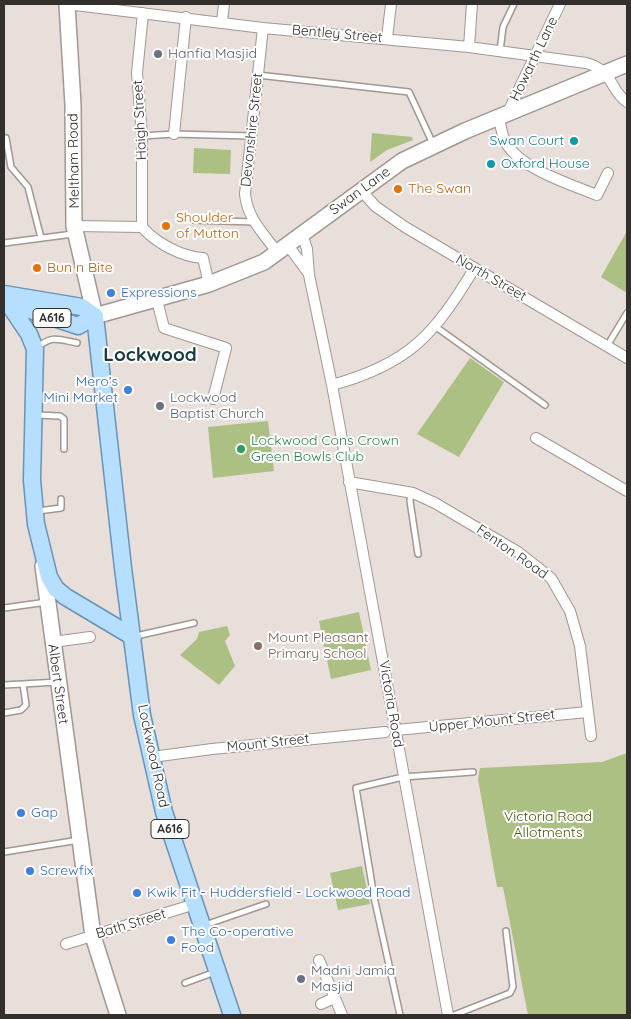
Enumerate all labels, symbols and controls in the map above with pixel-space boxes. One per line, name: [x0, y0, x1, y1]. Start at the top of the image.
street label: Howarth Lane: [506, 14, 562, 104]
street label: Bentley Street: [291, 22, 383, 46]
place label: Hanfia Masjid: [168, 46, 257, 62]
marker: Hanfia Masjid: [152, 48, 164, 60]
street label: Devonshire Street: [238, 72, 266, 188]
street label: Haigh Street: [130, 79, 150, 161]
street label: Meltham Road: [65, 113, 83, 209]
place label: Swan Court: [489, 133, 564, 149]
marker: Swan Court: [568, 135, 580, 147]
place label: Oxford House: [501, 156, 590, 172]
marker: Oxford House: [485, 158, 497, 170]
street label: Swan Lane: [326, 163, 394, 219]
place label: The Swan: [408, 181, 471, 197]
marker: The Swan: [392, 183, 404, 195]
place label: Shoulder of Mutton: [176, 210, 239, 242]
marker: Shoulder of Mutton: [160, 220, 172, 232]
street label: North Street: [453, 251, 529, 305]
place label: Bun n Bite: [47, 260, 113, 276]
marker: Bun n Bite: [31, 262, 43, 274]
place label: Expressions: [121, 285, 196, 301]
marker: Expressions: [105, 287, 117, 299]
road number: A616: [33, 308, 71, 328]
district label: Lockwood: [103, 344, 197, 366]
place label: Mero’s Mini Market: [43, 374, 118, 407]
marker: Mero’s Mini Market: [122, 384, 134, 396]
place label: Lockwood Baptist Church: [170, 390, 264, 422]
marker: Lockwood Baptist Church: [154, 400, 166, 412]
place label: Lockwood Cons Crown Green Bowls Club: [251, 433, 399, 466]
marker: Lockwood Cons Crown Green Bowls Club: [235, 443, 247, 455]
street label: Fenton Road: [473, 521, 551, 583]
place label: Mount Pleasant Primary School: [268, 630, 369, 662]
marker: Mount Pleasant Primary School: [252, 640, 264, 652]
street label: Albert Street: [44, 643, 72, 725]
street label: Victoria Road: [375, 659, 407, 749]
street label: Lockwood Road: [134, 703, 172, 809]
street label: Upper Mount Street: [428, 706, 556, 736]
street label: Mount Street: [226, 730, 310, 756]
place label: Gap: [31, 805, 58, 821]
marker: Gap: [15, 807, 27, 819]
park label: Victoria Road Allotments: [504, 809, 592, 842]
road number: A616: [151, 820, 189, 839]
place label: Screwfix: [40, 863, 93, 879]
marker: Screwfix: [24, 865, 36, 877]
place label: Kwik Fit - Huddersfield - Lockwood Road: [147, 885, 410, 901]
marker: Kwik Fit - Huddersfield - Lockwood Road: [131, 887, 143, 899]
street label: Bath Street: [94, 905, 168, 943]
place label: The Co-operative Food: [181, 924, 294, 956]
marker: The Co-operative Food: [165, 934, 177, 946]
place label: Madni Jamia Masjid: [311, 963, 395, 996]
marker: Madni Jamia Masjid: [295, 973, 307, 985]

